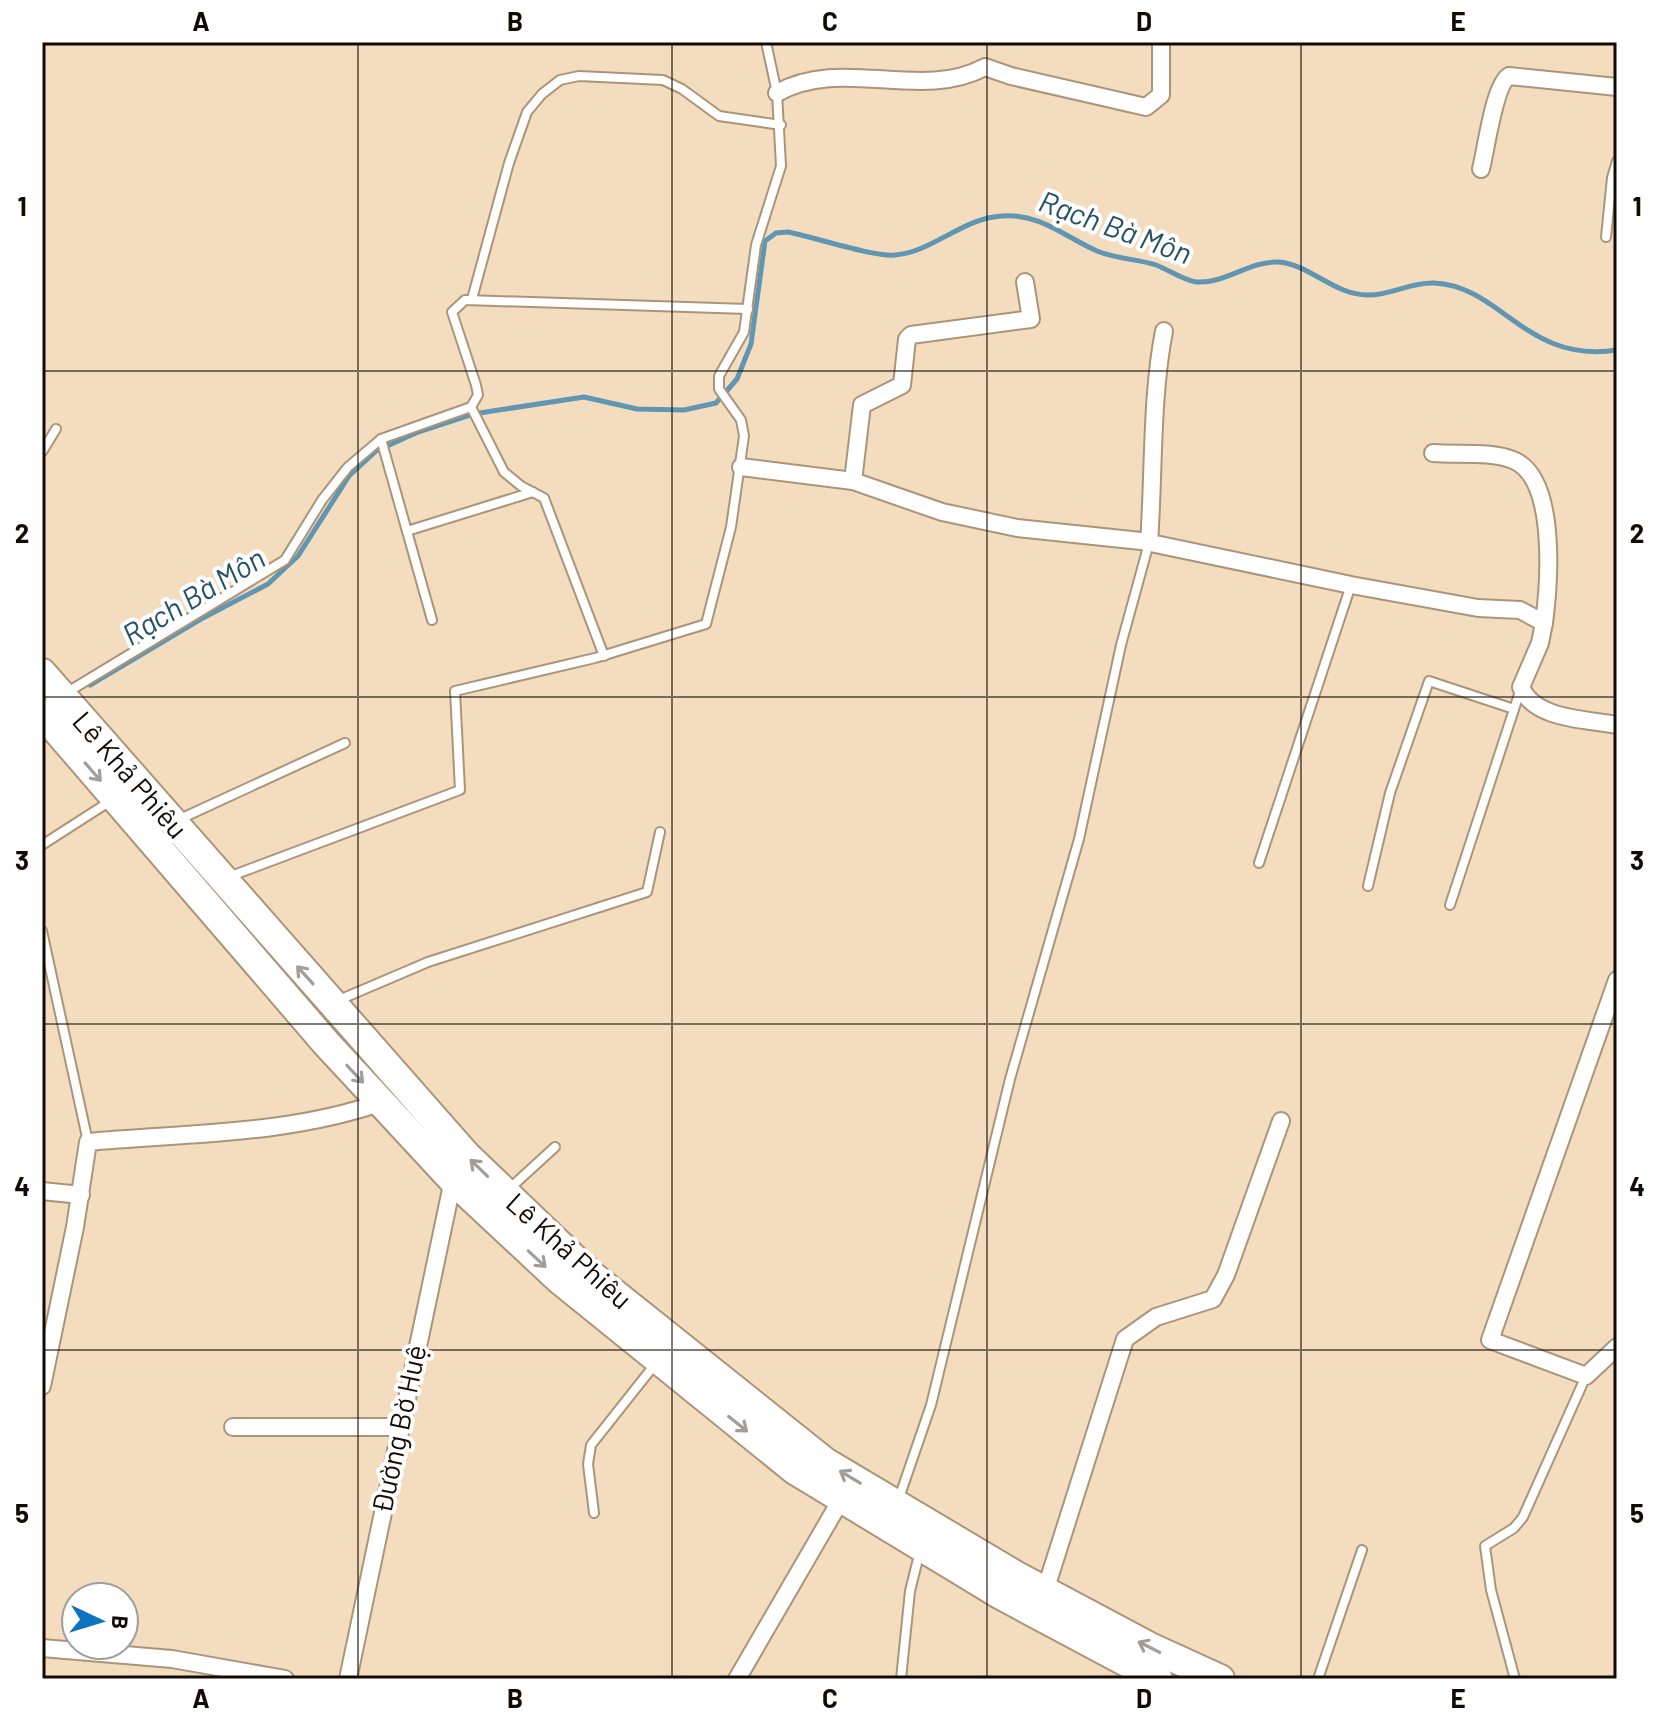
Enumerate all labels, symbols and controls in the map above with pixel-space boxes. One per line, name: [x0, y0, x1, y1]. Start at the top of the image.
text: A: [192, 5, 210, 36]
text: B: [507, 5, 523, 36]
text: C: [822, 5, 838, 36]
text: D: [1136, 5, 1152, 36]
text: E: [1450, 5, 1466, 36]
water label: Rạch Bà Môn: [1034, 182, 1197, 270]
text: 1: [17, 190, 27, 221]
text: 1: [1632, 190, 1642, 221]
text: 2: [15, 517, 29, 548]
text: 2: [1630, 517, 1644, 548]
water label: Rạch Bà Môn: [115, 539, 271, 652]
street label: Lê Khả Phiêu: [66, 704, 195, 845]
one-way arrow: [84, 761, 102, 781]
text: 3: [15, 844, 29, 875]
text: 3: [1630, 844, 1644, 875]
one-way arrow: [296, 965, 314, 985]
one-way arrow: [346, 1063, 364, 1083]
one-way arrow: [470, 1159, 489, 1178]
text: 4: [14, 1170, 30, 1201]
text: 4: [1629, 1170, 1645, 1201]
street label: Lê Khả Phiêu: [500, 1185, 639, 1316]
one-way arrow: [527, 1249, 547, 1267]
street label: Đường Bờ Huệ: [364, 1342, 432, 1516]
one-way arrow: [727, 1415, 748, 1433]
one-way arrow: [839, 1469, 863, 1484]
text: 5: [15, 1497, 29, 1528]
text: 5: [1630, 1497, 1644, 1528]
north arrow: [60, 1581, 140, 1661]
text: B: [108, 1615, 134, 1630]
one-way arrow: [1138, 1638, 1162, 1654]
text: A: [192, 1682, 210, 1713]
text: B: [507, 1682, 523, 1713]
text: C: [822, 1682, 838, 1713]
text: D: [1136, 1682, 1152, 1713]
text: E: [1450, 1682, 1466, 1713]

